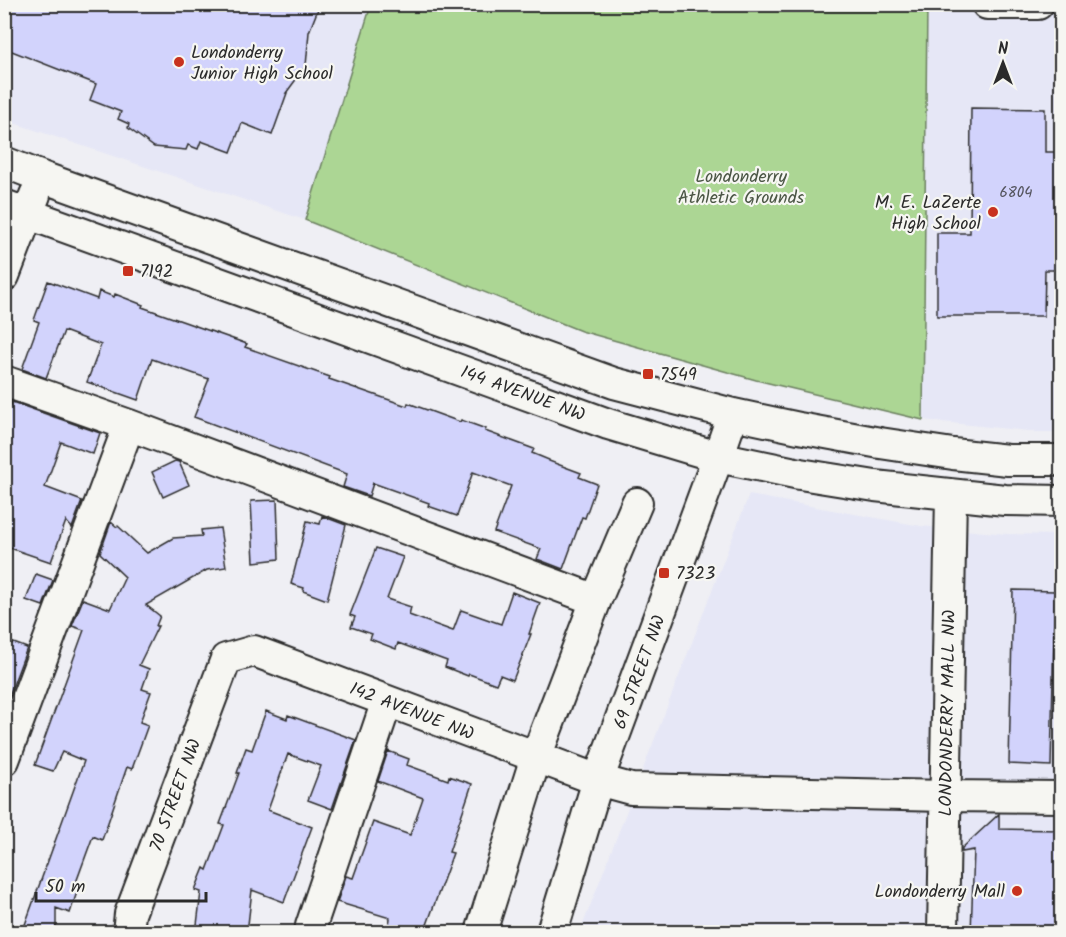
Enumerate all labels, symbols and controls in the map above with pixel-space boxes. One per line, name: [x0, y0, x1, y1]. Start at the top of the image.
north arrow: [973, 33, 1033, 93]
text: N: [998, 37, 1008, 62]
place label: Londonderry Junior High School: [191, 39, 334, 89]
marker: Londonderry Junior High School: [172, 55, 186, 69]
park label: Londonderry Athletic Grounds: [678, 163, 805, 213]
house number: 6804: [999, 181, 1033, 205]
place label: M. E. LaZerte High School: [875, 189, 982, 239]
marker: M. E. LaZerte High School: [986, 205, 1000, 219]
place label: 7192: [140, 258, 173, 287]
marker: 7192: [121, 264, 135, 278]
street label: 144 AVENUE NW: [456, 358, 589, 430]
place label: 7549: [660, 361, 697, 390]
marker: 7549: [641, 367, 655, 381]
place label: 7323: [676, 560, 715, 589]
marker: 7323: [657, 566, 671, 580]
street label: LONDONDERRY MALL NW: [932, 609, 965, 817]
street label: 69 STREET NW: [606, 611, 675, 734]
street label: 142 AVENUE NW: [345, 675, 478, 749]
street label: 70 STREET NW: [143, 735, 210, 856]
scale bar: [36, 865, 206, 903]
text: 50 m: [45, 873, 85, 902]
place label: Londonderry Mall: [875, 878, 1006, 907]
marker: Londonderry Mall: [1010, 884, 1024, 898]

